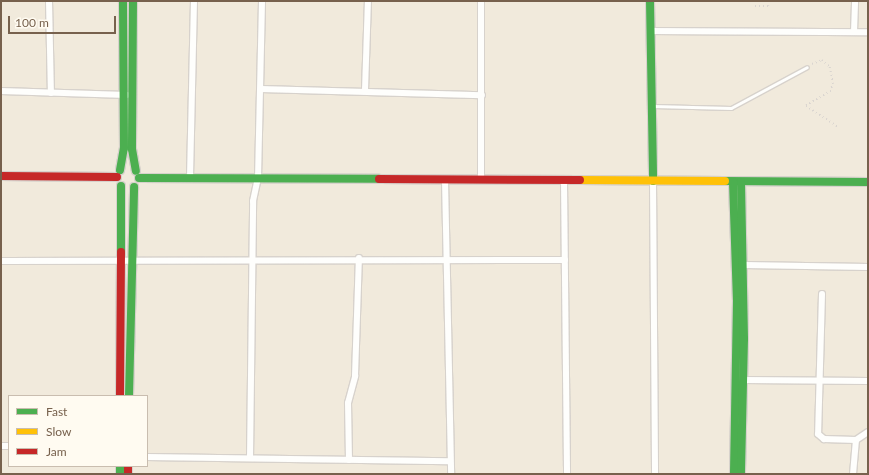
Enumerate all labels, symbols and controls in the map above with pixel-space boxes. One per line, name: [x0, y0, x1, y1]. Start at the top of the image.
scale bar: [10, 8, 118, 34]
text: 100 m: [15, 15, 49, 30]
legend: [8, 395, 148, 467]
text: Fast: [46, 404, 67, 419]
text: Slow: [46, 424, 71, 439]
text: Jam: [46, 444, 67, 459]

